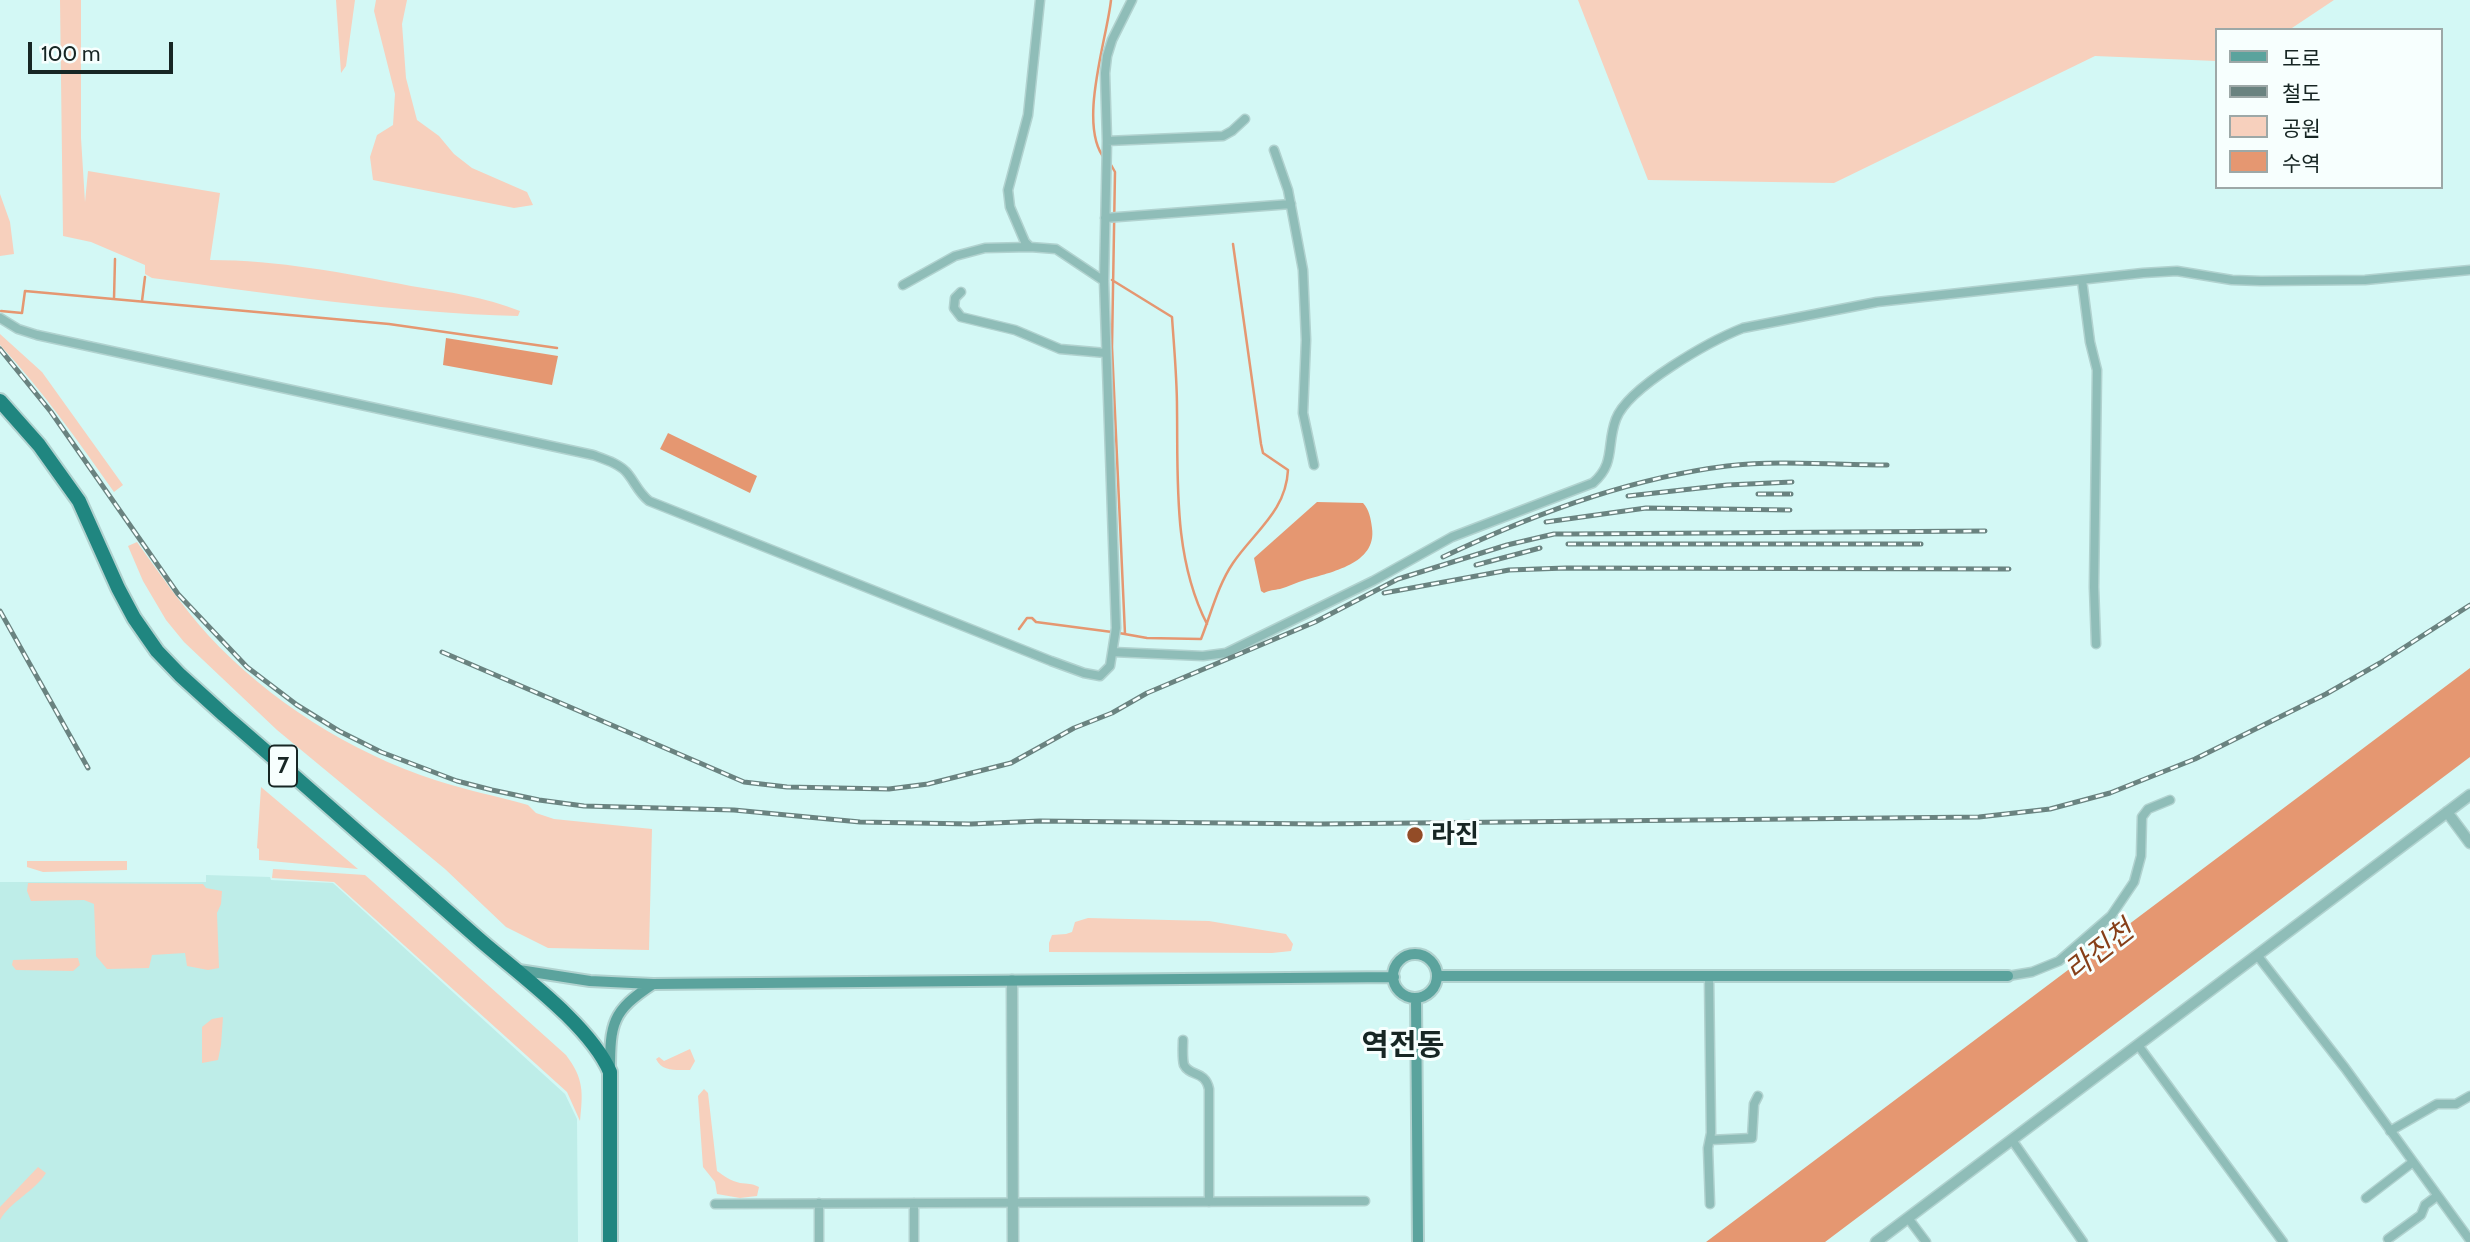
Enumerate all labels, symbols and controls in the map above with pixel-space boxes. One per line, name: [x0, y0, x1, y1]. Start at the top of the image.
scale bar: [32, 28, 177, 72]
legend: [2214, 28, 2442, 189]
text: 100 m: [41, 41, 100, 66]
text: 도로: [2282, 46, 2321, 71]
text: 철도: [2282, 81, 2321, 106]
text: 공원: [2282, 116, 2321, 141]
text: 수역: [2282, 151, 2321, 176]
road number: 7: [269, 746, 297, 786]
place label: 라진: [1431, 819, 1479, 851]
marker: 라진: [1405, 825, 1425, 845]
water label: 라진천: [2059, 914, 2141, 988]
district label: 역전동: [1362, 1028, 1444, 1064]

